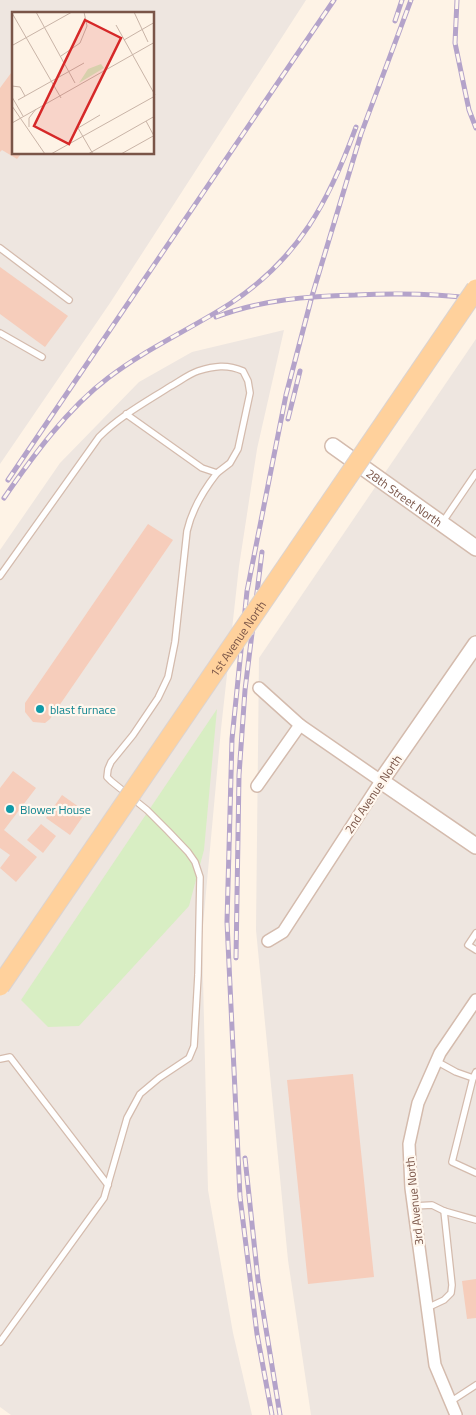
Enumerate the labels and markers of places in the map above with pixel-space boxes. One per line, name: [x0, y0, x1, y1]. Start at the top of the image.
place label: blast furnace: [50, 700, 116, 719]
marker: blast furnace: [34, 703, 46, 715]
place label: Blower House: [20, 800, 91, 819]
marker: Blower House: [4, 803, 16, 815]

